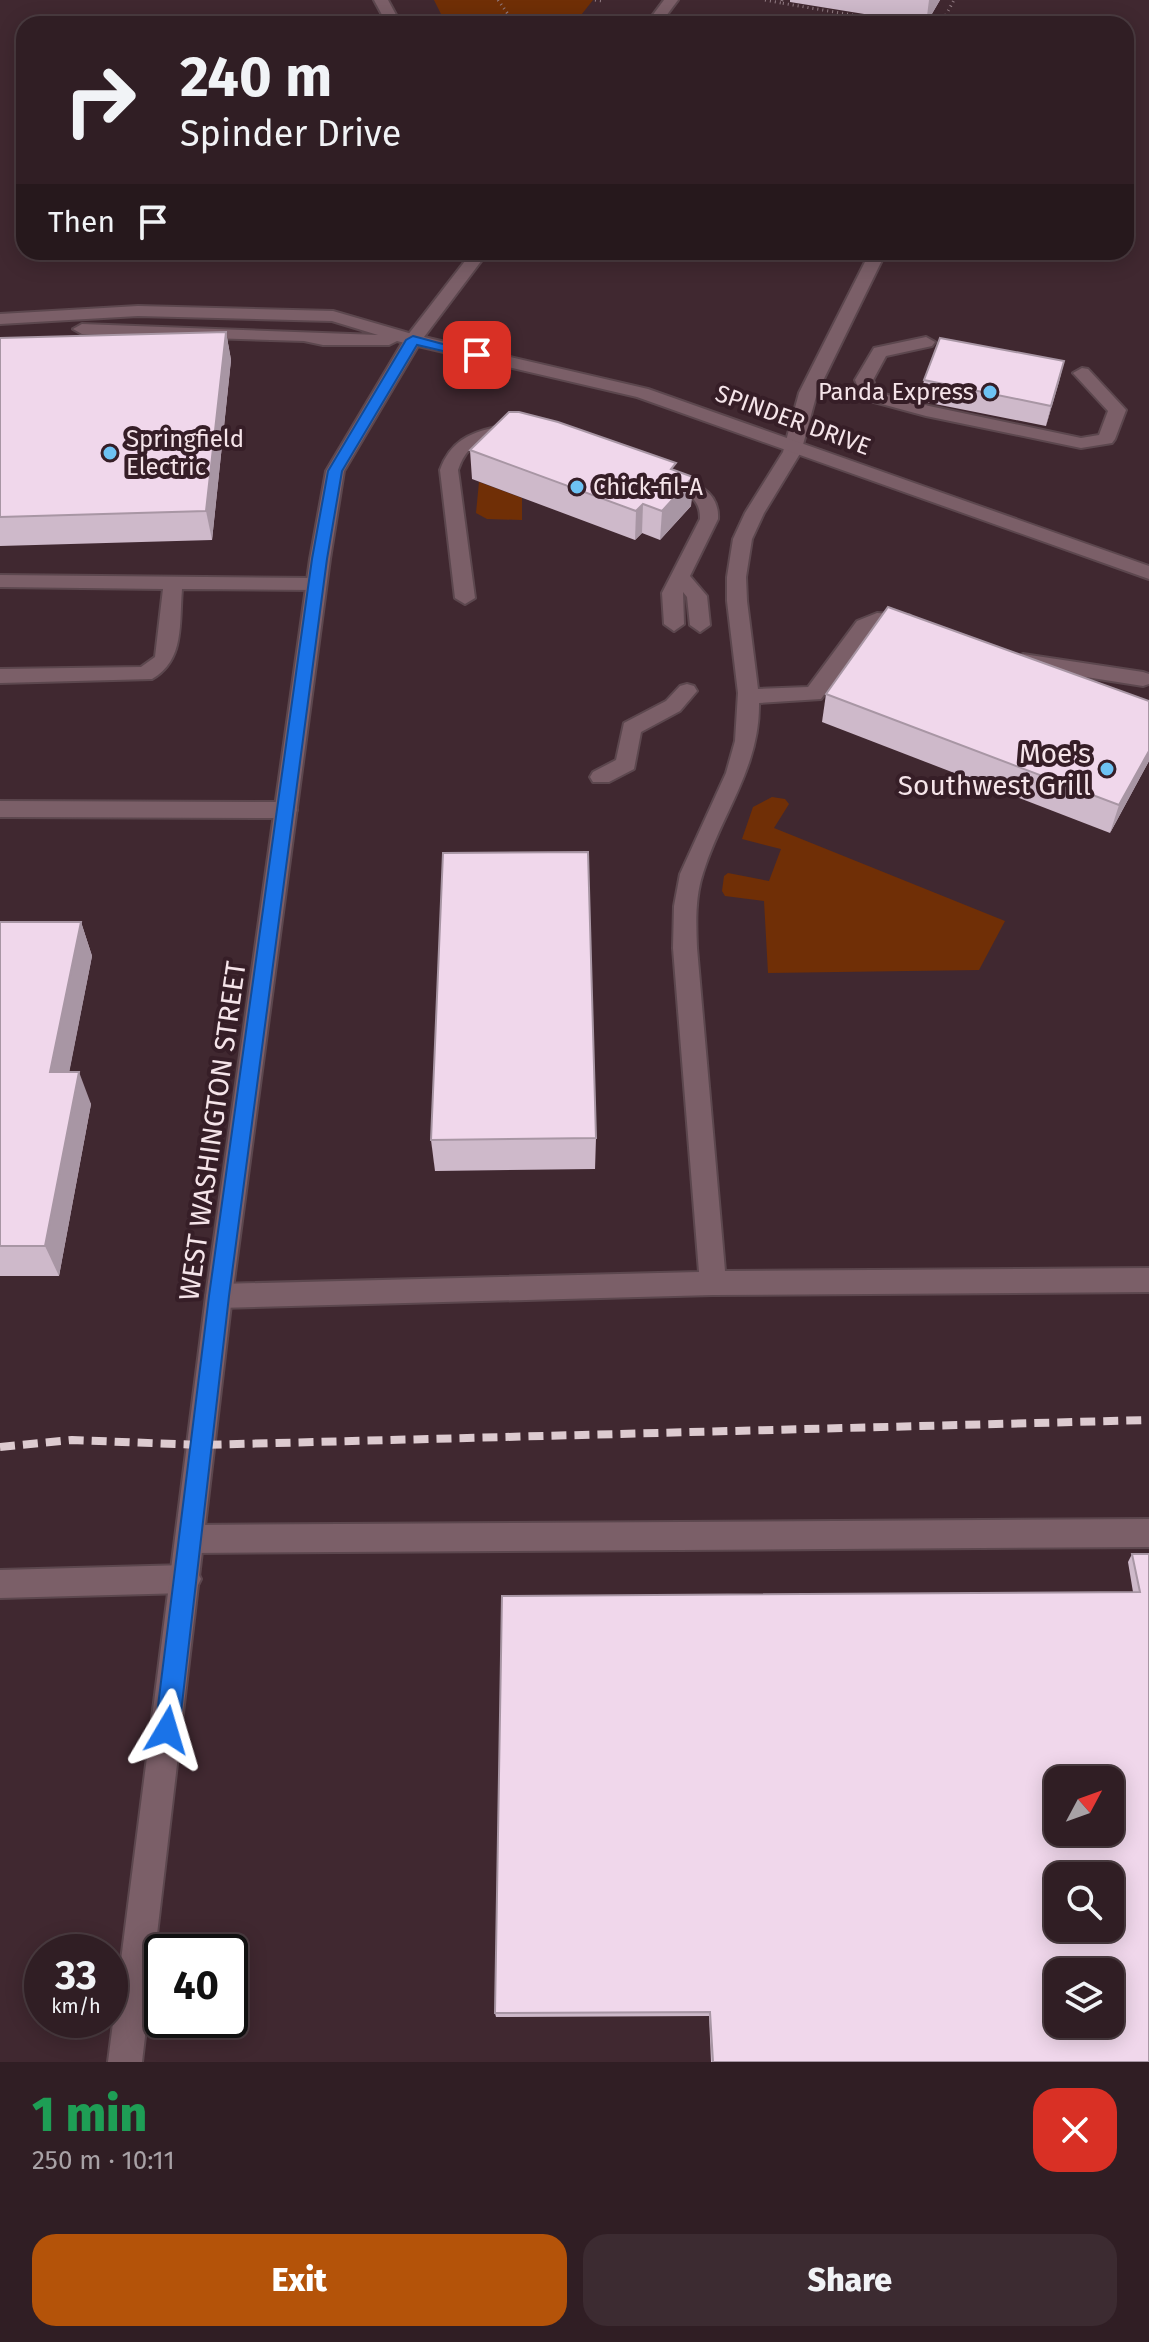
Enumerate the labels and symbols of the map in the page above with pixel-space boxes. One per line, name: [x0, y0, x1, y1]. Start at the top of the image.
pin: [443, 321, 511, 389]
place label: Panda Express: [818, 378, 974, 406]
street label: SPINDER DRIVE: [712, 379, 874, 461]
marker: Panda Express: [981, 383, 999, 401]
place label: Springfield Electric: [126, 425, 244, 481]
marker: Springfield Electric: [101, 444, 119, 462]
place label: Chick-fil-A: [593, 473, 703, 501]
marker: Chick-fil-A: [568, 478, 586, 496]
place label: Moe's Southwest Grill: [898, 737, 1091, 802]
marker: Moe's Southwest Grill: [1098, 760, 1116, 778]
street label: WEST WASHINGTON STREET: [172, 959, 253, 1303]
position arrow: [125, 1688, 209, 1772]
north arrow: [1044, 1766, 1124, 1846]
speed limit sign: 40: [144, 1934, 248, 2038]

